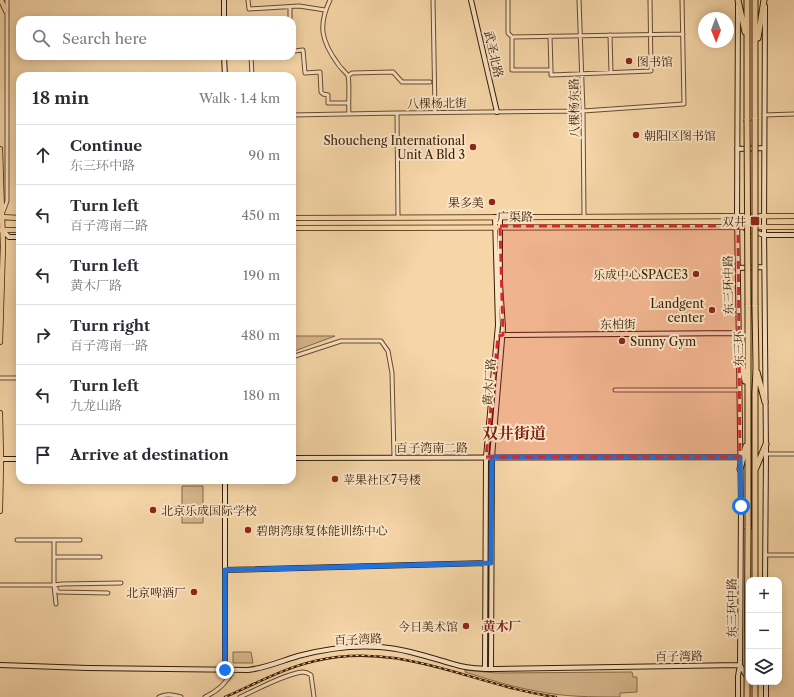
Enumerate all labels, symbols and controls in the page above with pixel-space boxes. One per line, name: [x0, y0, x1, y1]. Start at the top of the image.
north arrow: [698, 12, 734, 48]
search box: [16, 16, 296, 60]
icon: search: [30, 27, 52, 49]
text: Search here: [62, 29, 147, 48]
street label: 武圣北路: [481, 29, 507, 79]
place label: 图书馆: [637, 54, 673, 69]
marker: 图书馆: [624, 56, 634, 66]
street label: 八棵杨东路: [566, 78, 582, 138]
text: 18 min: [32, 88, 89, 108]
text: Walk · 1.4 km: [199, 90, 280, 106]
street label: 八棵杨北街: [407, 95, 468, 111]
place label: 朝阳区图书馆: [644, 128, 716, 143]
marker: 朝阳区图书馆: [631, 130, 641, 140]
place label: Shoucheng International Unit A Bld 3: [323, 133, 465, 162]
text: Continue: [70, 136, 142, 155]
marker: Shoucheng International Unit A Bld 3: [468, 142, 478, 152]
icon: ahead: [32, 144, 54, 166]
text: 90 m: [249, 147, 280, 163]
text: 东三环中路: [70, 157, 135, 173]
place label: 果多美: [448, 195, 484, 210]
text: Turn left: [70, 196, 139, 215]
marker: 果多美: [487, 197, 497, 207]
icon: left: [32, 204, 54, 226]
text: 450 m: [242, 207, 280, 223]
street label: 广渠路: [497, 209, 533, 224]
place label: 双井: [722, 214, 747, 229]
marker: 双井: [749, 215, 761, 227]
text: 百子湾南二路: [70, 217, 148, 233]
street label: 东三环中路: [720, 255, 736, 315]
text: Turn left: [70, 256, 139, 275]
icon: left: [32, 264, 54, 286]
text: 190 m: [243, 267, 280, 283]
place label: 乐成中心SPACE3: [593, 267, 688, 282]
marker: 乐成中心SPACE3: [691, 269, 701, 279]
text: 黄木厂路: [70, 277, 122, 293]
place label: Landgent center: [650, 296, 705, 325]
marker: Landgent center: [707, 305, 717, 315]
text: Turn right: [70, 316, 150, 335]
street label: 东柏街: [600, 316, 637, 332]
icon: right: [32, 324, 54, 346]
text: 480 m: [241, 327, 280, 343]
street label: 东三环: [731, 331, 746, 367]
place label: Sunny Gym: [630, 334, 696, 349]
marker: Sunny Gym: [617, 336, 627, 346]
text: 百子湾南一路: [70, 337, 148, 353]
street label: 黄木厂路: [479, 357, 499, 407]
text: Turn left: [70, 376, 139, 395]
icon: left: [32, 384, 54, 406]
text: 180 m: [243, 387, 280, 403]
text: 九龙山路: [70, 397, 122, 413]
district label: 双井街道: [482, 423, 546, 443]
street label: 百子湾南二路: [396, 440, 468, 455]
icon: arrive: [32, 444, 54, 466]
text: Arrive at destination: [70, 445, 229, 464]
place label: 苹果社区7号楼: [343, 472, 421, 487]
marker: 苹果社区7号楼: [330, 474, 340, 484]
route start: [732, 497, 750, 515]
place label: 北京乐成国际学校: [161, 503, 257, 518]
marker: 北京乐成国际学校: [148, 505, 158, 515]
place label: 碧朗湾康复体能训练中心: [256, 523, 388, 538]
marker: 碧朗湾康复体能训练中心: [243, 525, 253, 535]
map controls: [746, 577, 782, 685]
button: +: [746, 577, 782, 613]
street label: 东三环中路: [724, 578, 739, 638]
place label: 北京啤酒厂: [126, 585, 186, 600]
marker: 北京啤酒厂: [189, 587, 199, 597]
button: −: [746, 613, 782, 649]
district label: 黄木厂: [482, 618, 522, 634]
place label: 今日美术馆: [398, 619, 458, 634]
marker: 今日美术馆: [461, 621, 471, 631]
street label: 百子湾路: [334, 631, 382, 647]
street label: 百子湾路: [655, 648, 703, 664]
button: layers: [746, 649, 782, 685]
route end: [216, 661, 234, 679]

